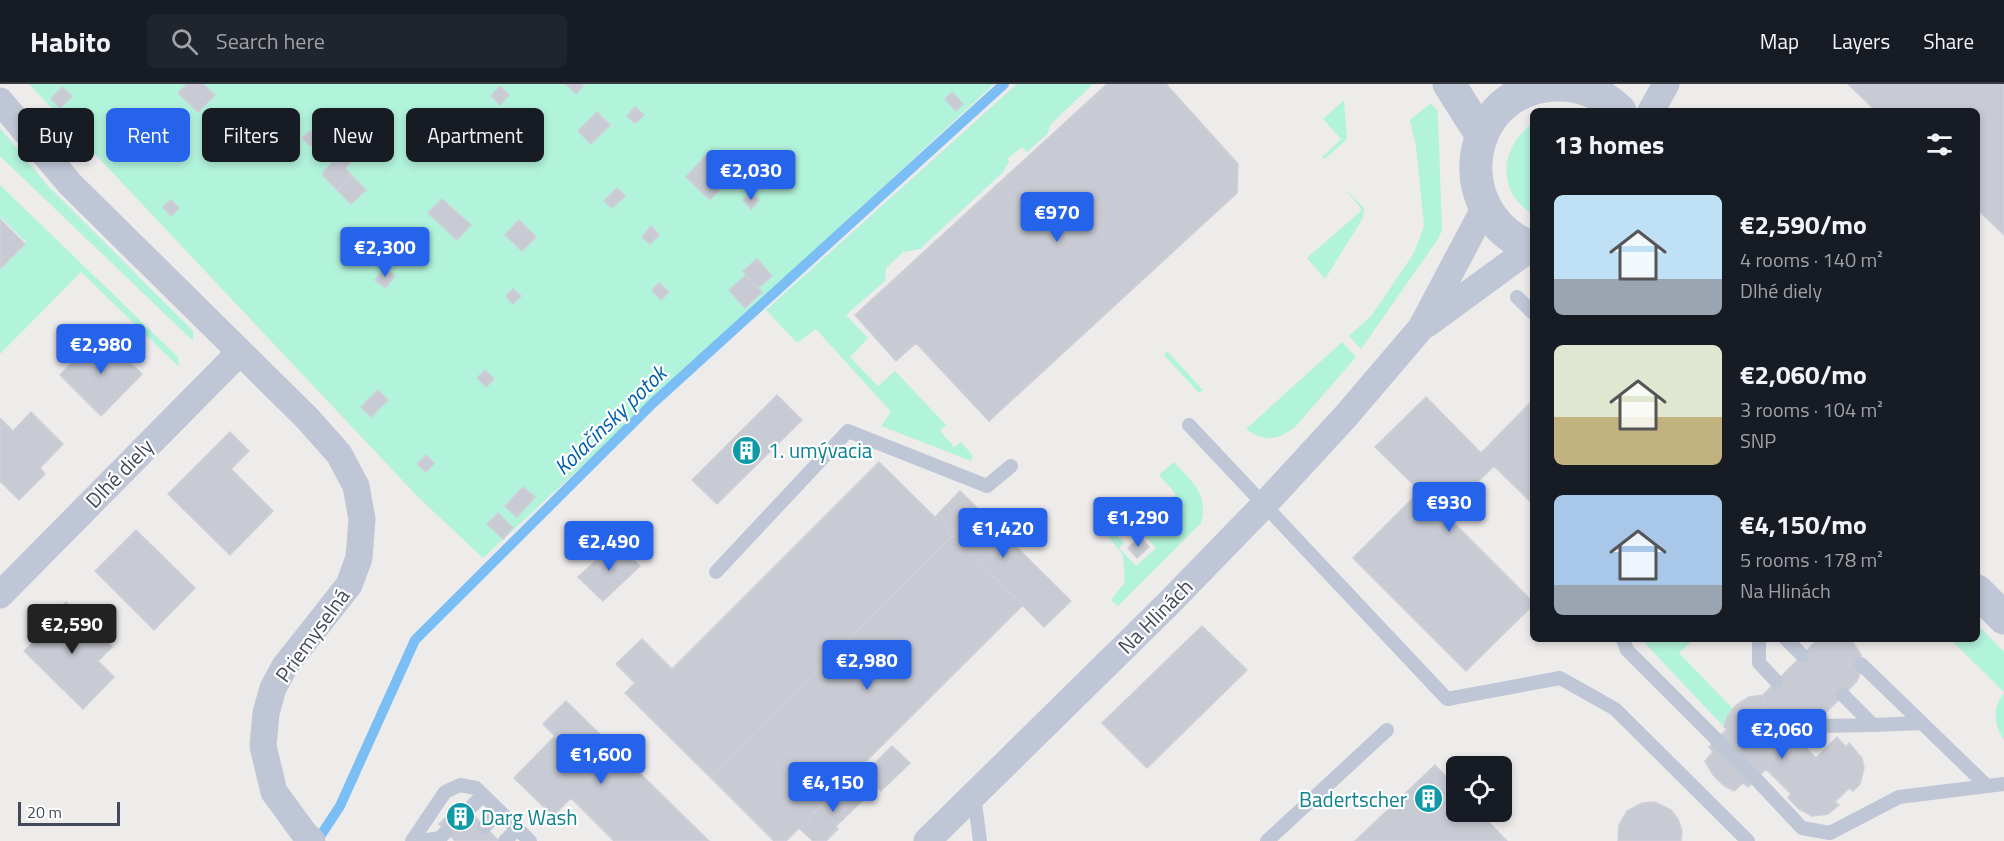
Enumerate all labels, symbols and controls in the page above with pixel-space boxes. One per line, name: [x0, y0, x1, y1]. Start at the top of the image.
search box: [147, 14, 567, 68]
text: Habito: [30, 20, 111, 63]
text: Search here: [216, 24, 325, 58]
icon: search: [168, 25, 201, 58]
text: Map: [1760, 25, 1799, 57]
text: Layers: [1832, 25, 1890, 57]
text: Share: [1923, 25, 1974, 57]
chip: Buy: [18, 108, 94, 162]
chip: Rent: [106, 108, 190, 162]
chip: Filters: [202, 108, 300, 162]
chip: New: [312, 108, 394, 162]
chip: Apartment: [406, 108, 544, 162]
text: 13 homes: [1554, 125, 1664, 164]
icon: filters: [1923, 128, 1956, 161]
pin: €2,030: [702, 150, 800, 201]
text: €2,030: [720, 154, 782, 185]
pin: €970: [1021, 192, 1093, 243]
text: €970: [1035, 196, 1079, 227]
text: €2,590/mo: [1740, 205, 1867, 244]
icon: home: [1602, 219, 1674, 291]
pin: €2,300: [336, 227, 434, 278]
text: €2,300: [354, 231, 416, 262]
text: 4 rooms · 140 m²: [1740, 244, 1883, 275]
text: Dlhé diely: [1740, 275, 1822, 306]
pin: €2,980: [52, 324, 150, 375]
text: €2,980: [70, 328, 132, 359]
text: €2,060/mo: [1740, 355, 1867, 394]
water label: Kolačínsky potok: [546, 356, 676, 483]
icon: home: [1602, 369, 1674, 441]
text: 3 rooms · 104 m²: [1740, 394, 1883, 425]
text: SNP: [1740, 425, 1776, 456]
street label: Dlhé diely: [78, 431, 160, 515]
building icon: 1. umývacia: [731, 434, 763, 466]
place label: 1. umývacia: [768, 434, 873, 466]
pin: €930: [1413, 482, 1485, 533]
text: €930: [1427, 486, 1471, 517]
pin: €1,290: [1089, 497, 1187, 548]
text: €1,290: [1107, 501, 1169, 532]
text: €4,150/mo: [1740, 505, 1867, 544]
pin: €1,420: [954, 508, 1052, 559]
text: €1,420: [972, 512, 1034, 543]
icon: home: [1602, 519, 1674, 591]
pin: €2,490: [560, 521, 658, 572]
text: €2,490: [578, 525, 640, 556]
text: 5 rooms · 178 m²: [1740, 544, 1883, 575]
street label: Na Hlinách: [1110, 571, 1200, 661]
text: Na Hlinách: [1740, 575, 1831, 606]
street label: Priemyselná: [267, 581, 357, 689]
pin: €2,590: [23, 604, 121, 655]
text: €2,590: [41, 608, 103, 639]
pin: €2,980: [818, 640, 916, 691]
text: €2,980: [836, 644, 898, 675]
pin: €2,060: [1733, 709, 1831, 760]
text: €2,060: [1751, 713, 1813, 744]
pin: €1,600: [552, 734, 650, 785]
text: €1,600: [570, 738, 632, 769]
map controls: [1446, 756, 1512, 822]
button: locate: [1446, 756, 1512, 822]
pin: €4,150: [784, 762, 882, 813]
text: €4,150: [802, 766, 864, 797]
place label: Badertscher: [1299, 783, 1407, 815]
building icon: Badertscher: [1412, 783, 1444, 815]
scale bar: [18, 799, 120, 826]
text: 20 m: [27, 800, 62, 824]
building icon: Darg Wash: [444, 801, 476, 833]
place label: Darg Wash: [481, 801, 577, 833]

